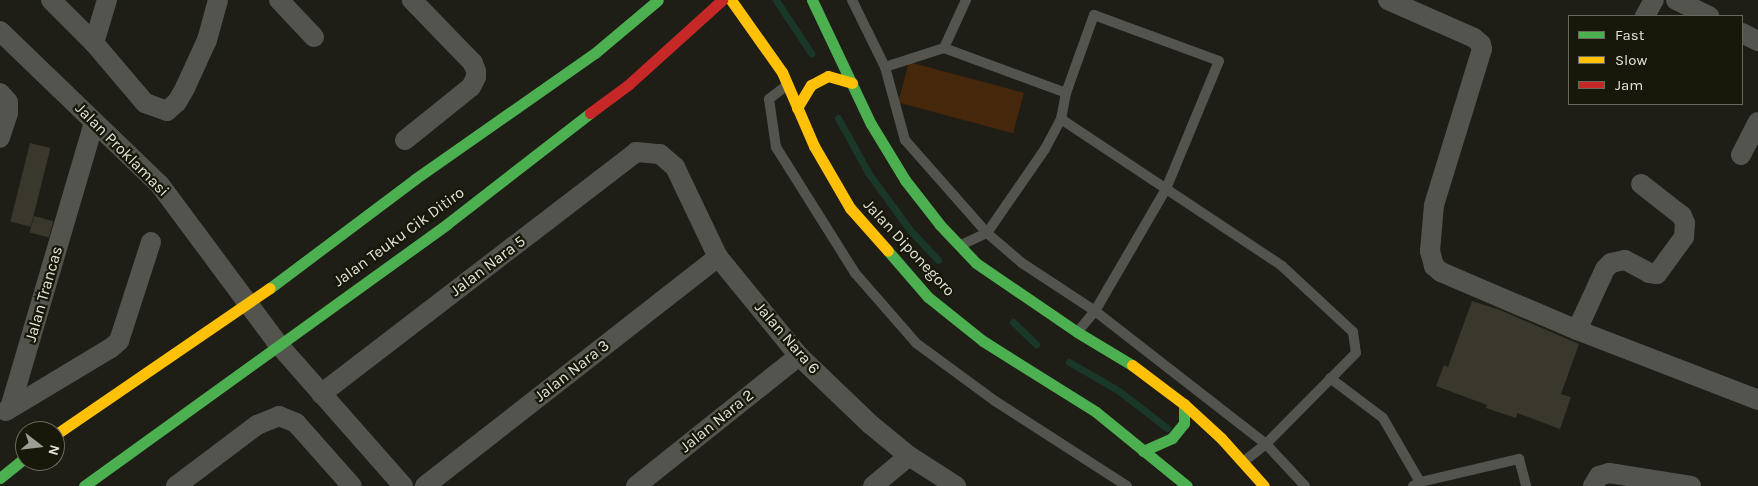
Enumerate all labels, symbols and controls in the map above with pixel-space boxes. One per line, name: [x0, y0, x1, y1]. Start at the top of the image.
legend: [1568, 15, 1743, 105]
text: Fast: [1615, 26, 1644, 44]
text: Slow: [1615, 51, 1647, 69]
text: Jam: [1615, 76, 1643, 94]
street label: Jalan Proklamasi: [71, 99, 173, 201]
street label: Jalan Teuku Cik Ditiro: [330, 183, 468, 291]
street label: Jalan Diponegoro: [859, 196, 959, 300]
street label: Jalan Nara 5: [447, 231, 529, 301]
street label: Jalan Trancas: [21, 244, 67, 344]
street label: Jalan Nara 6: [750, 298, 824, 378]
street label: Jalan Nara 3: [531, 336, 613, 406]
street label: Jalan Nara 2: [676, 385, 758, 457]
north arrow: [15, 421, 65, 471]
text: N: [44, 443, 63, 457]

